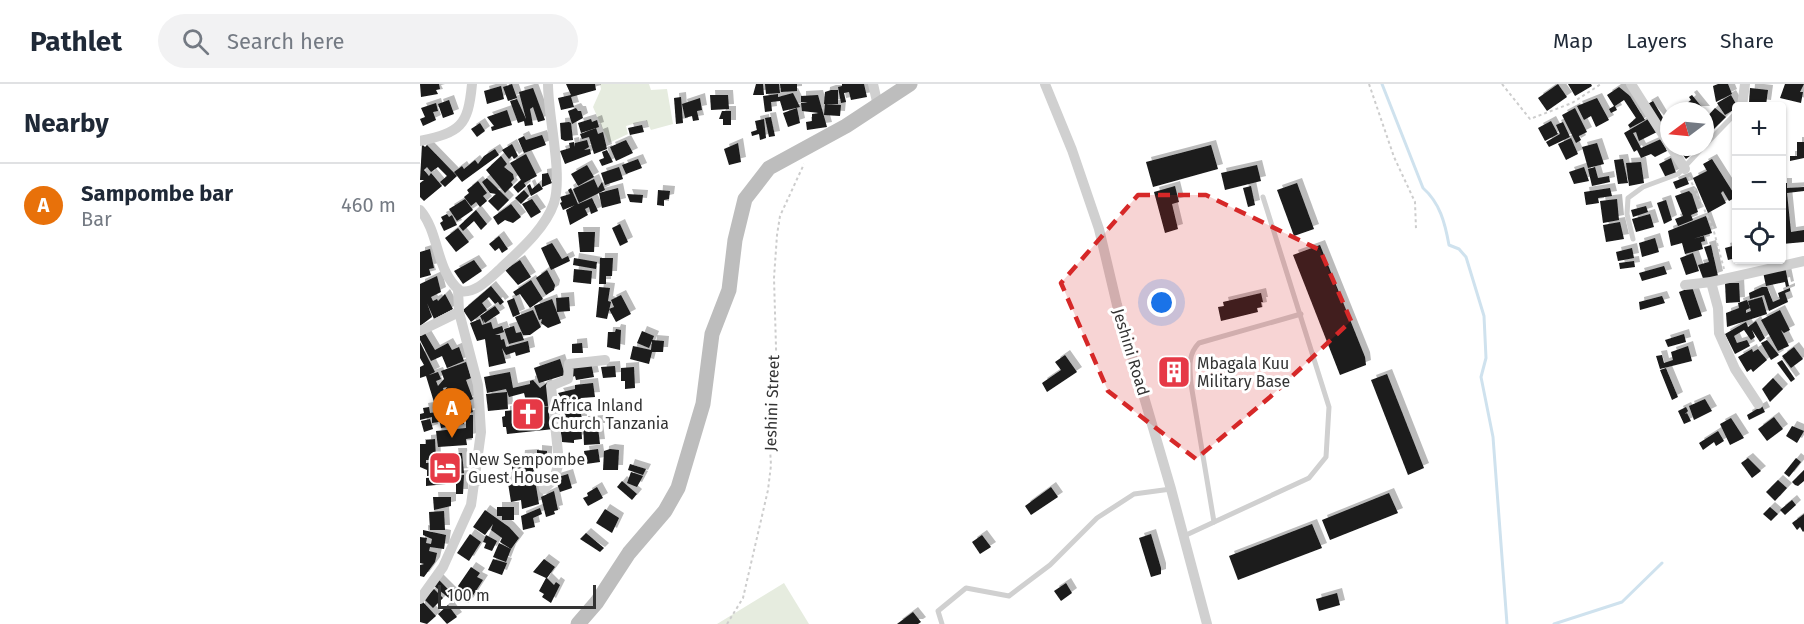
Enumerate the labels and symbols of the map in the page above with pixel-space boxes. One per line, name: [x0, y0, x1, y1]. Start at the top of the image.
north arrow: [1660, 102, 1714, 156]
your location: [1147, 288, 1176, 317]
street label: Jeshini Road: [1109, 306, 1153, 398]
street label: Jeshini Street: [761, 354, 783, 452]
building icon: Mbagala Kuu Military Base: [1156, 354, 1192, 390]
place label: Mbagala Kuu Military Base: [1197, 354, 1290, 391]
pin: A: [432, 388, 471, 438]
church icon: Africa Inland Church Tanzania: [510, 396, 546, 432]
place label: Africa Inland Church Tanzania: [551, 396, 669, 433]
hotel icon: New Sempombe Guest House: [427, 450, 463, 486]
place label: New Sempombe Guest House: [468, 450, 585, 487]
scale bar: [438, 582, 596, 610]

